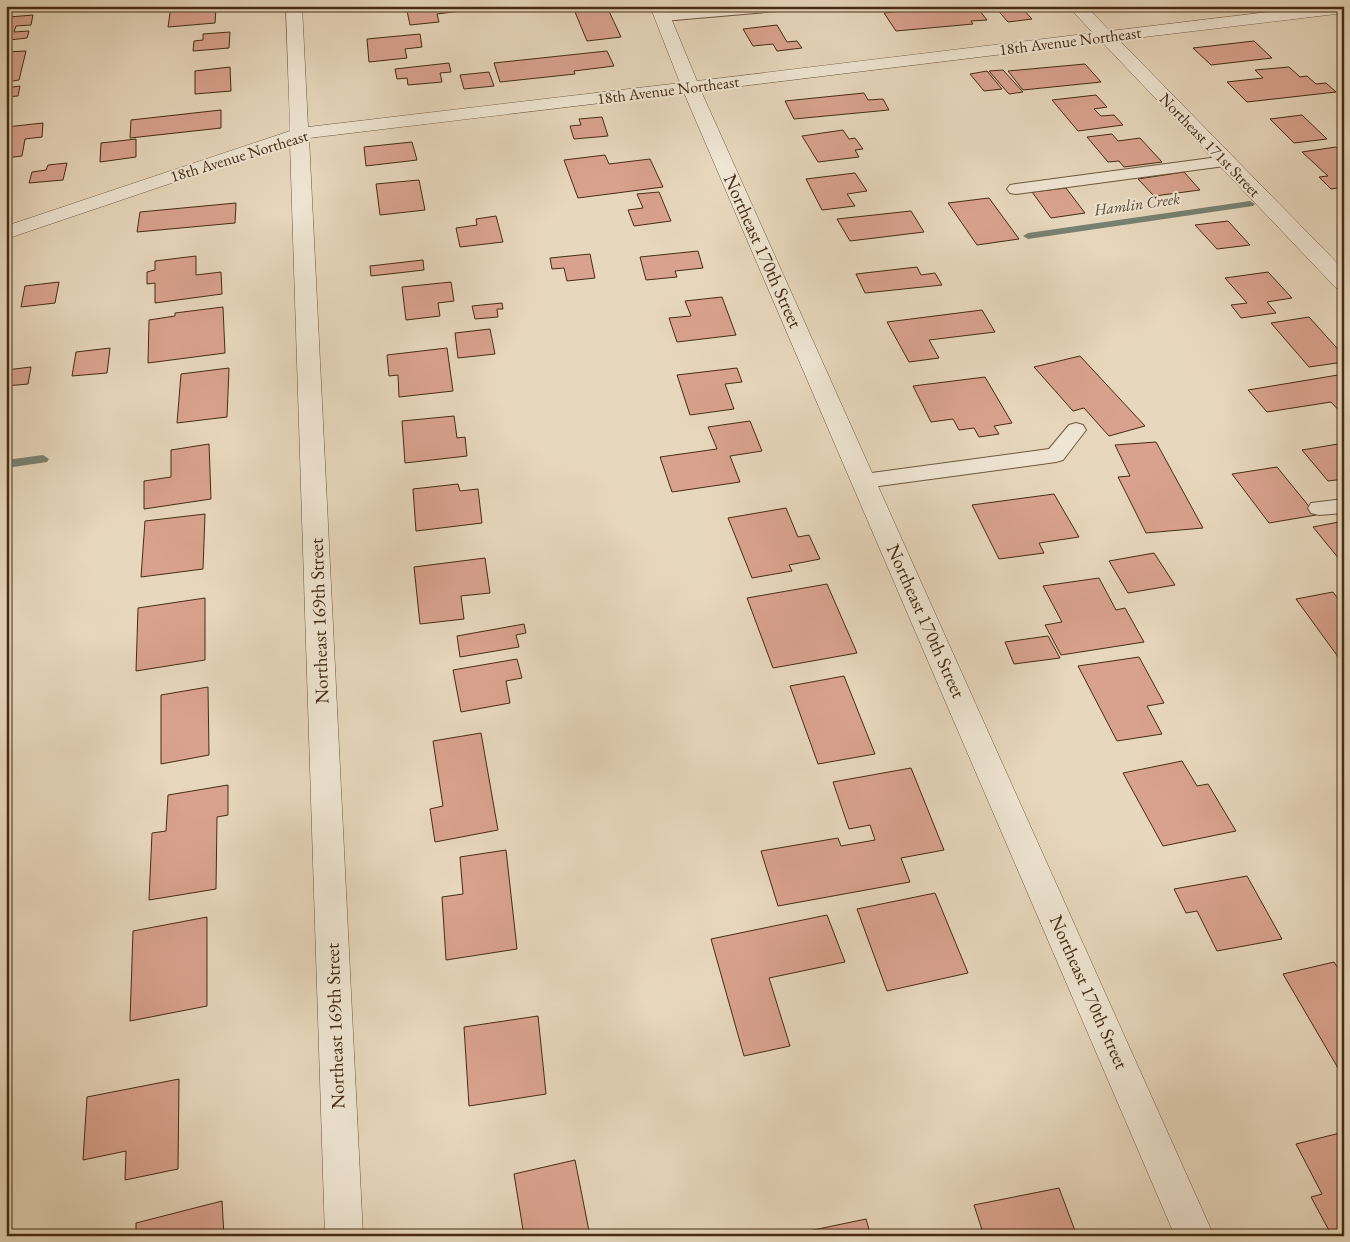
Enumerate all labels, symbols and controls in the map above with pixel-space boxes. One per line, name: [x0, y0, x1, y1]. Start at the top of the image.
street label: 18th Avenue Northeast: [998, 22, 1142, 60]
street label: 18th Avenue Northeast: [596, 71, 740, 109]
street label: Northeast 171st Street: [1155, 88, 1265, 202]
street label: 18th Avenue Northeast: [168, 125, 310, 187]
street label: Northeast 170th Street: [718, 170, 808, 332]
water label: Hamlin Creek: [1092, 187, 1182, 221]
street label: Northeast 169th Street: [304, 538, 334, 704]
street label: Northeast 170th Street: [881, 540, 971, 702]
street label: Northeast 170th Street: [1044, 911, 1134, 1073]
street label: Northeast 169th Street: [320, 943, 350, 1109]

